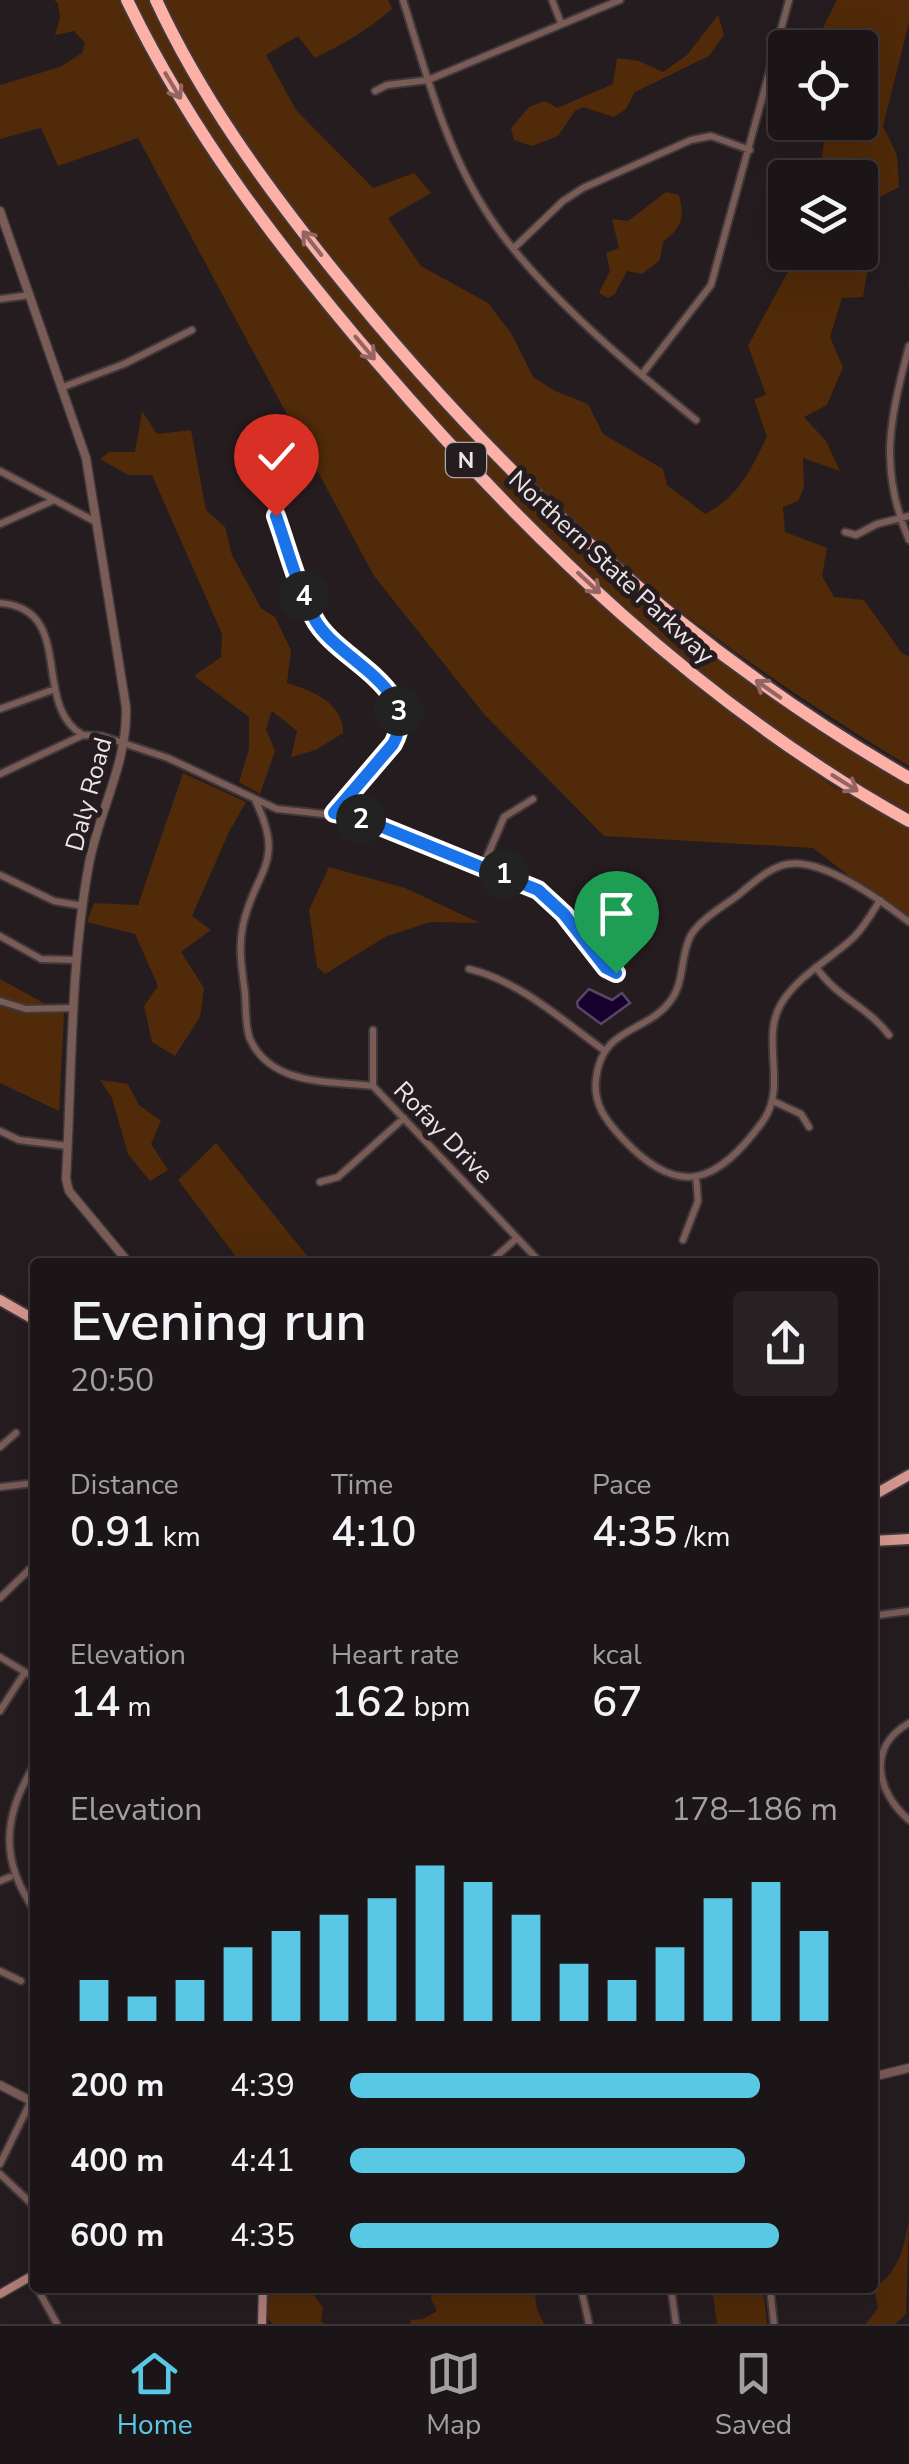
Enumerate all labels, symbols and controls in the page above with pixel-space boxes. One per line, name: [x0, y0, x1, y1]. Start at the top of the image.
map controls: [768, 30, 878, 270]
button: locate: [768, 30, 878, 140]
one-way arrow: [163, 71, 183, 100]
button: layers: [768, 160, 878, 270]
one-way arrow: [302, 230, 323, 257]
one-way arrow: [353, 335, 376, 360]
pin: [234, 414, 319, 517]
icon: check: [249, 429, 304, 484]
road number: N: [446, 443, 486, 477]
street label: Northern State Parkway: [501, 463, 722, 672]
pin: 4: [279, 571, 329, 621]
one-way arrow: [576, 571, 601, 594]
text: 4: [296, 577, 312, 615]
one-way arrow: [754, 679, 782, 700]
pin: 3: [374, 686, 424, 736]
text: 3: [391, 692, 407, 730]
street label: Daly Road: [57, 734, 120, 855]
one-way arrow: [830, 773, 858, 793]
pin: 2: [336, 794, 386, 844]
text: 2: [353, 800, 369, 838]
pin: 1: [479, 849, 529, 899]
text: 1: [496, 855, 512, 893]
pin: [574, 871, 659, 974]
icon: arrive: [589, 886, 644, 941]
street label: Rofay Drive: [386, 1074, 501, 1191]
text: Evening run: [70, 1284, 367, 1359]
button: share: [733, 1291, 838, 1396]
text: 20:50: [70, 1359, 154, 1402]
text: Distance: [70, 1466, 179, 1504]
text: Time: [331, 1466, 393, 1504]
text: Pace: [592, 1466, 651, 1504]
text: 0.91: [70, 1504, 156, 1561]
text: 4:10: [331, 1504, 417, 1561]
text: 4:35: [592, 1504, 678, 1561]
text: km: [156, 1518, 201, 1556]
text: /km: [678, 1518, 731, 1556]
text: Elevation: [70, 1636, 186, 1674]
text: Heart rate: [331, 1636, 459, 1674]
text: kcal: [592, 1636, 642, 1674]
text: 14: [70, 1674, 120, 1731]
text: 162: [331, 1674, 407, 1731]
text: 67: [592, 1674, 642, 1731]
text: m: [120, 1688, 152, 1726]
text: bpm: [407, 1688, 470, 1726]
text: Elevation: [70, 1788, 203, 1831]
text: 178–186 m: [671, 1788, 838, 1831]
text: 200 m: [70, 2064, 164, 2107]
text: 4:39: [230, 2064, 295, 2107]
text: 400 m: [70, 2139, 164, 2182]
text: 4:41: [230, 2139, 295, 2182]
text: 600 m: [70, 2214, 164, 2257]
text: 4:35: [230, 2214, 295, 2257]
tab: Home: [117, 2346, 193, 2444]
tab: Map: [426, 2346, 481, 2444]
tab: Saved: [715, 2346, 792, 2444]

